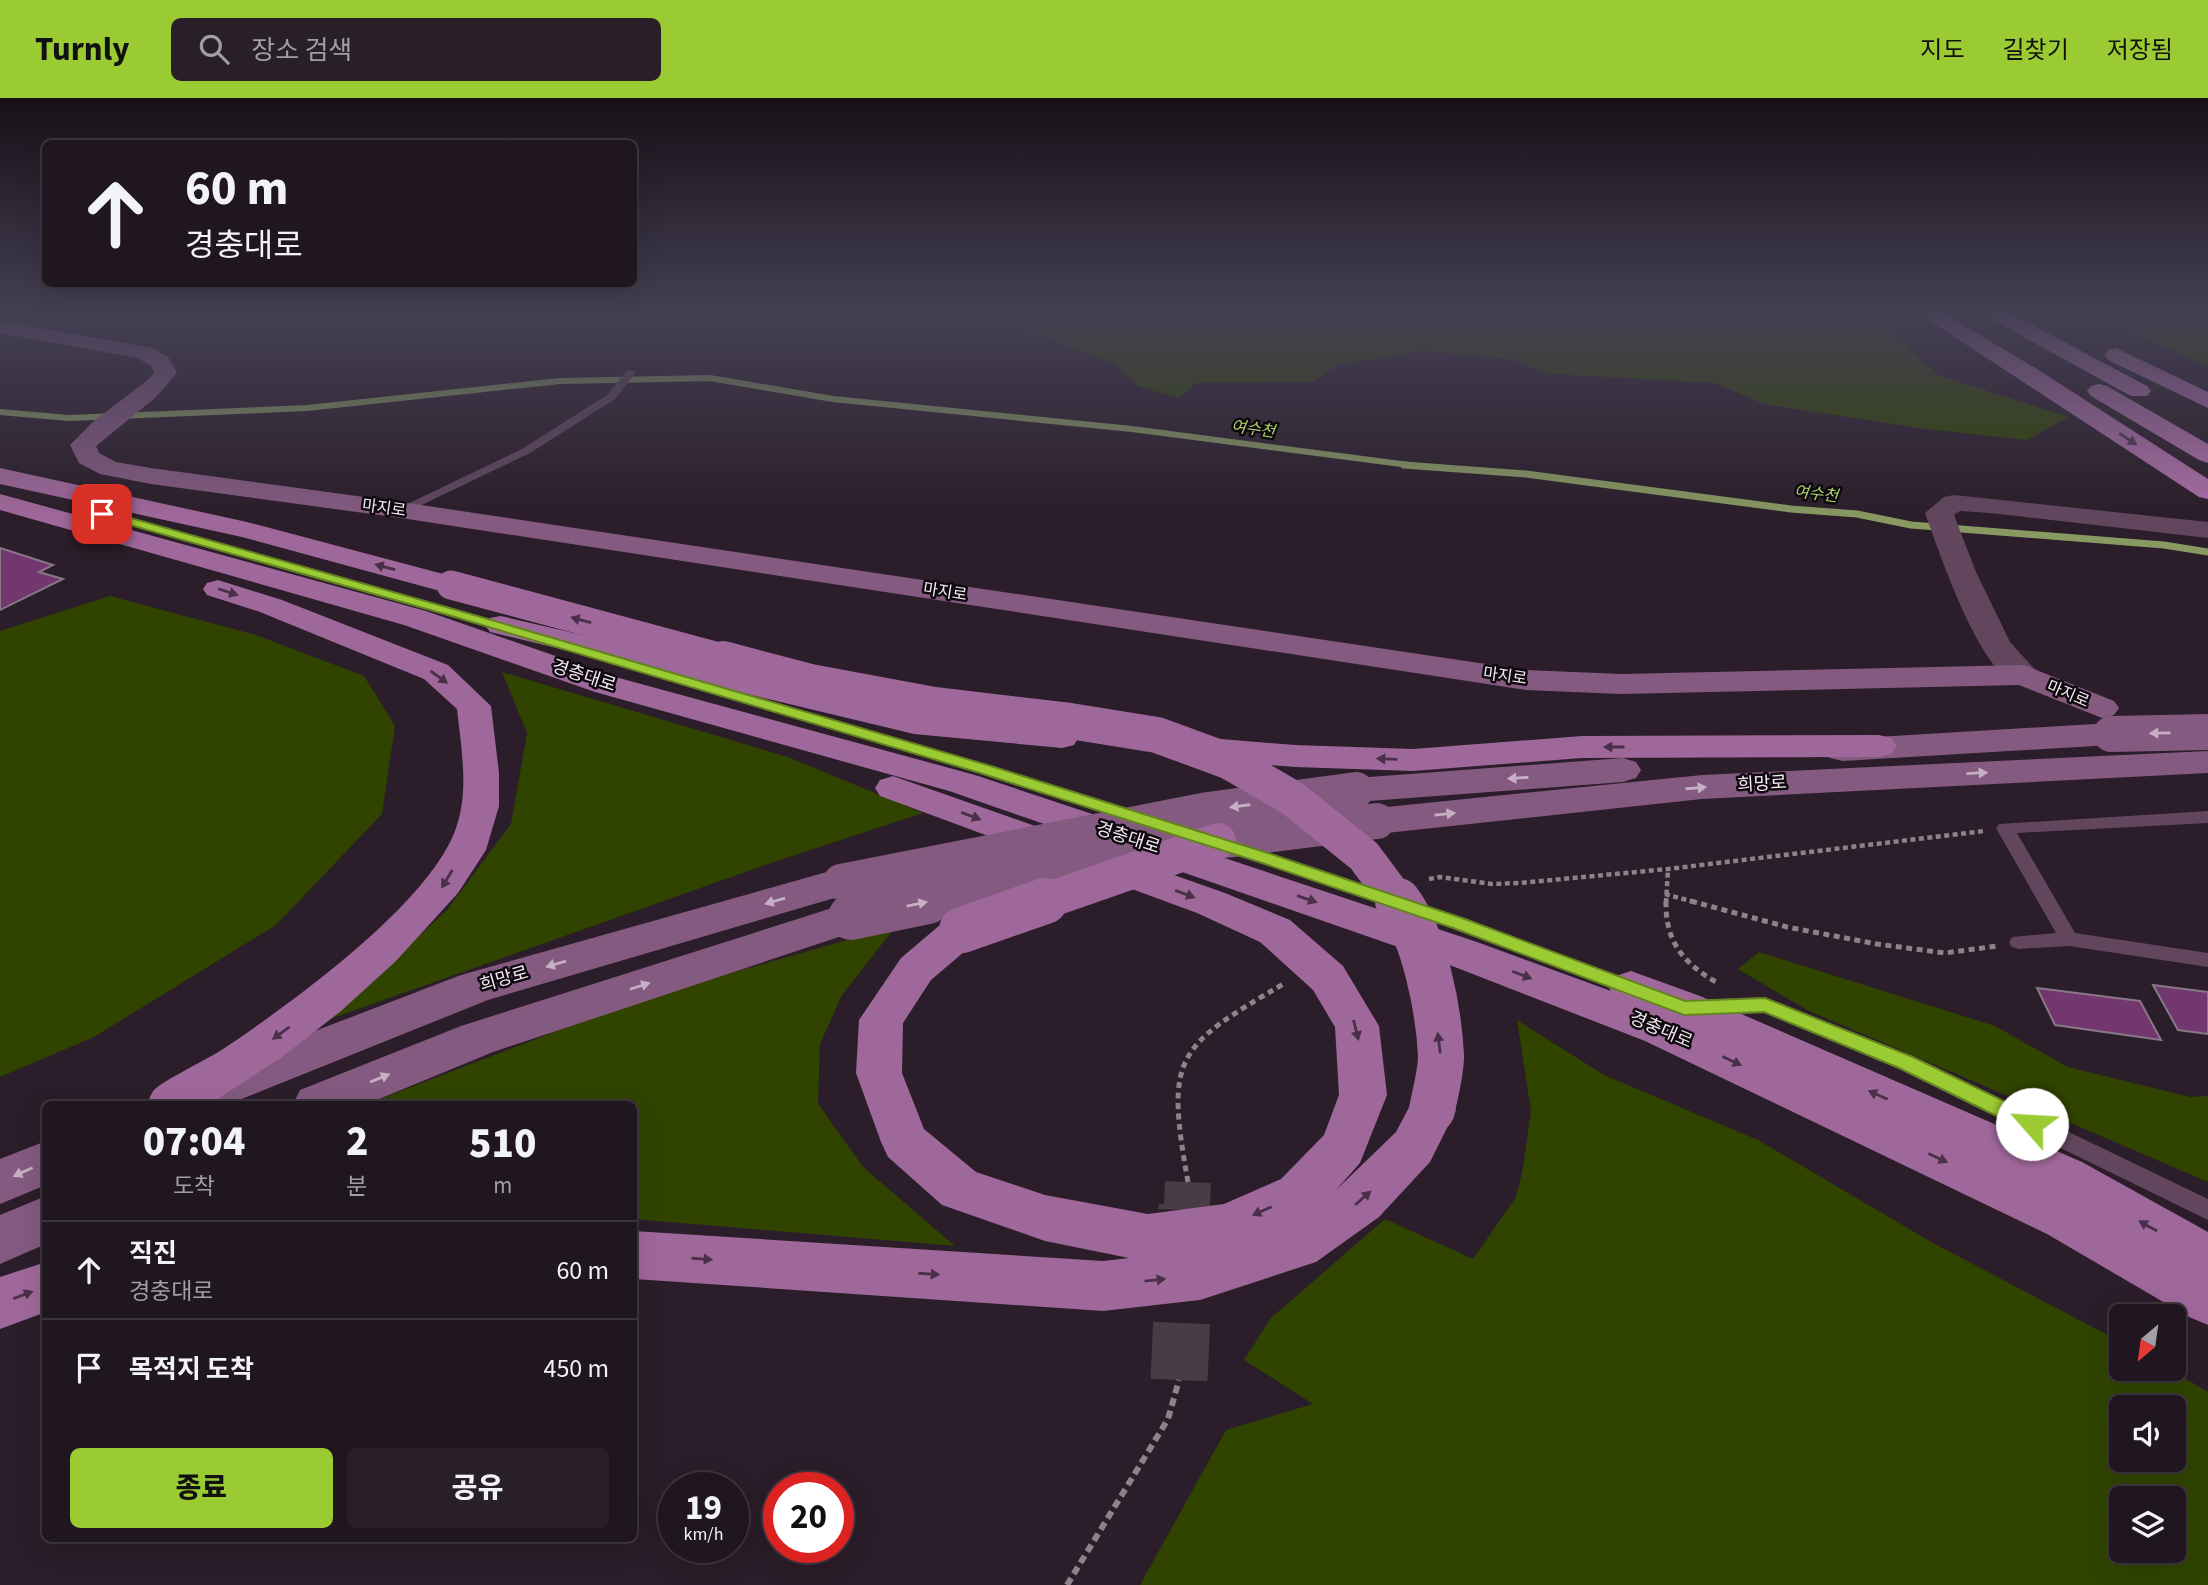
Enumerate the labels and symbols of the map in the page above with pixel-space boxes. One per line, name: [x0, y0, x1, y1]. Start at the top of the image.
water label: 여수천: [1230, 415, 1279, 443]
one-way arrow: [2119, 432, 2137, 446]
water label: 여수천: [1793, 480, 1842, 508]
pin: [72, 484, 132, 544]
street label: 마지로: [361, 494, 408, 522]
one-way arrow: [374, 562, 395, 572]
street label: 마지로: [921, 578, 969, 606]
one-way arrow: [218, 587, 239, 598]
one-way arrow: [570, 615, 591, 625]
street label: 경충대로: [549, 654, 619, 698]
street label: 마지로: [1482, 662, 1529, 690]
one-way arrow: [429, 670, 448, 684]
street label: 마지로: [2043, 675, 2093, 713]
one-way arrow: [2148, 727, 2170, 739]
one-way arrow: [1603, 741, 1625, 753]
one-way arrow: [1376, 753, 1398, 764]
one-way arrow: [1966, 767, 1988, 778]
street label: 희망로: [1737, 770, 1787, 798]
one-way arrow: [1507, 773, 1529, 784]
one-way arrow: [1685, 782, 1707, 793]
one-way arrow: [1229, 801, 1251, 812]
one-way arrow: [1435, 808, 1457, 819]
one-way arrow: [961, 811, 982, 822]
street label: 경충대로: [1093, 816, 1163, 860]
one-way arrow: [441, 869, 453, 888]
one-way arrow: [1175, 888, 1196, 899]
one-way arrow: [1297, 894, 1318, 905]
one-way arrow: [764, 896, 785, 906]
one-way arrow: [906, 898, 928, 909]
one-way arrow: [545, 959, 566, 969]
street label: 희망로: [477, 960, 531, 998]
one-way arrow: [1511, 970, 1532, 981]
one-way arrow: [630, 980, 651, 990]
street label: 경충대로: [1626, 1006, 1696, 1054]
one-way arrow: [1350, 1019, 1361, 1041]
one-way arrow: [272, 1026, 290, 1040]
one-way arrow: [1433, 1032, 1444, 1054]
one-way arrow: [1722, 1056, 1742, 1067]
one-way arrow: [370, 1073, 391, 1084]
position arrow: [1995, 1087, 2069, 1161]
one-way arrow: [1867, 1089, 1888, 1100]
one-way arrow: [1928, 1152, 1948, 1164]
one-way arrow: [13, 1166, 33, 1178]
one-way arrow: [1354, 1190, 1372, 1206]
one-way arrow: [1252, 1206, 1273, 1217]
one-way arrow: [2138, 1220, 2158, 1232]
one-way arrow: [691, 1254, 713, 1265]
one-way arrow: [918, 1269, 940, 1280]
one-way arrow: [1145, 1274, 1167, 1285]
one-way arrow: [12, 1289, 33, 1300]
north arrow: [2109, 1304, 2186, 1381]
speed limit sign: 20: [763, 1472, 854, 1563]

